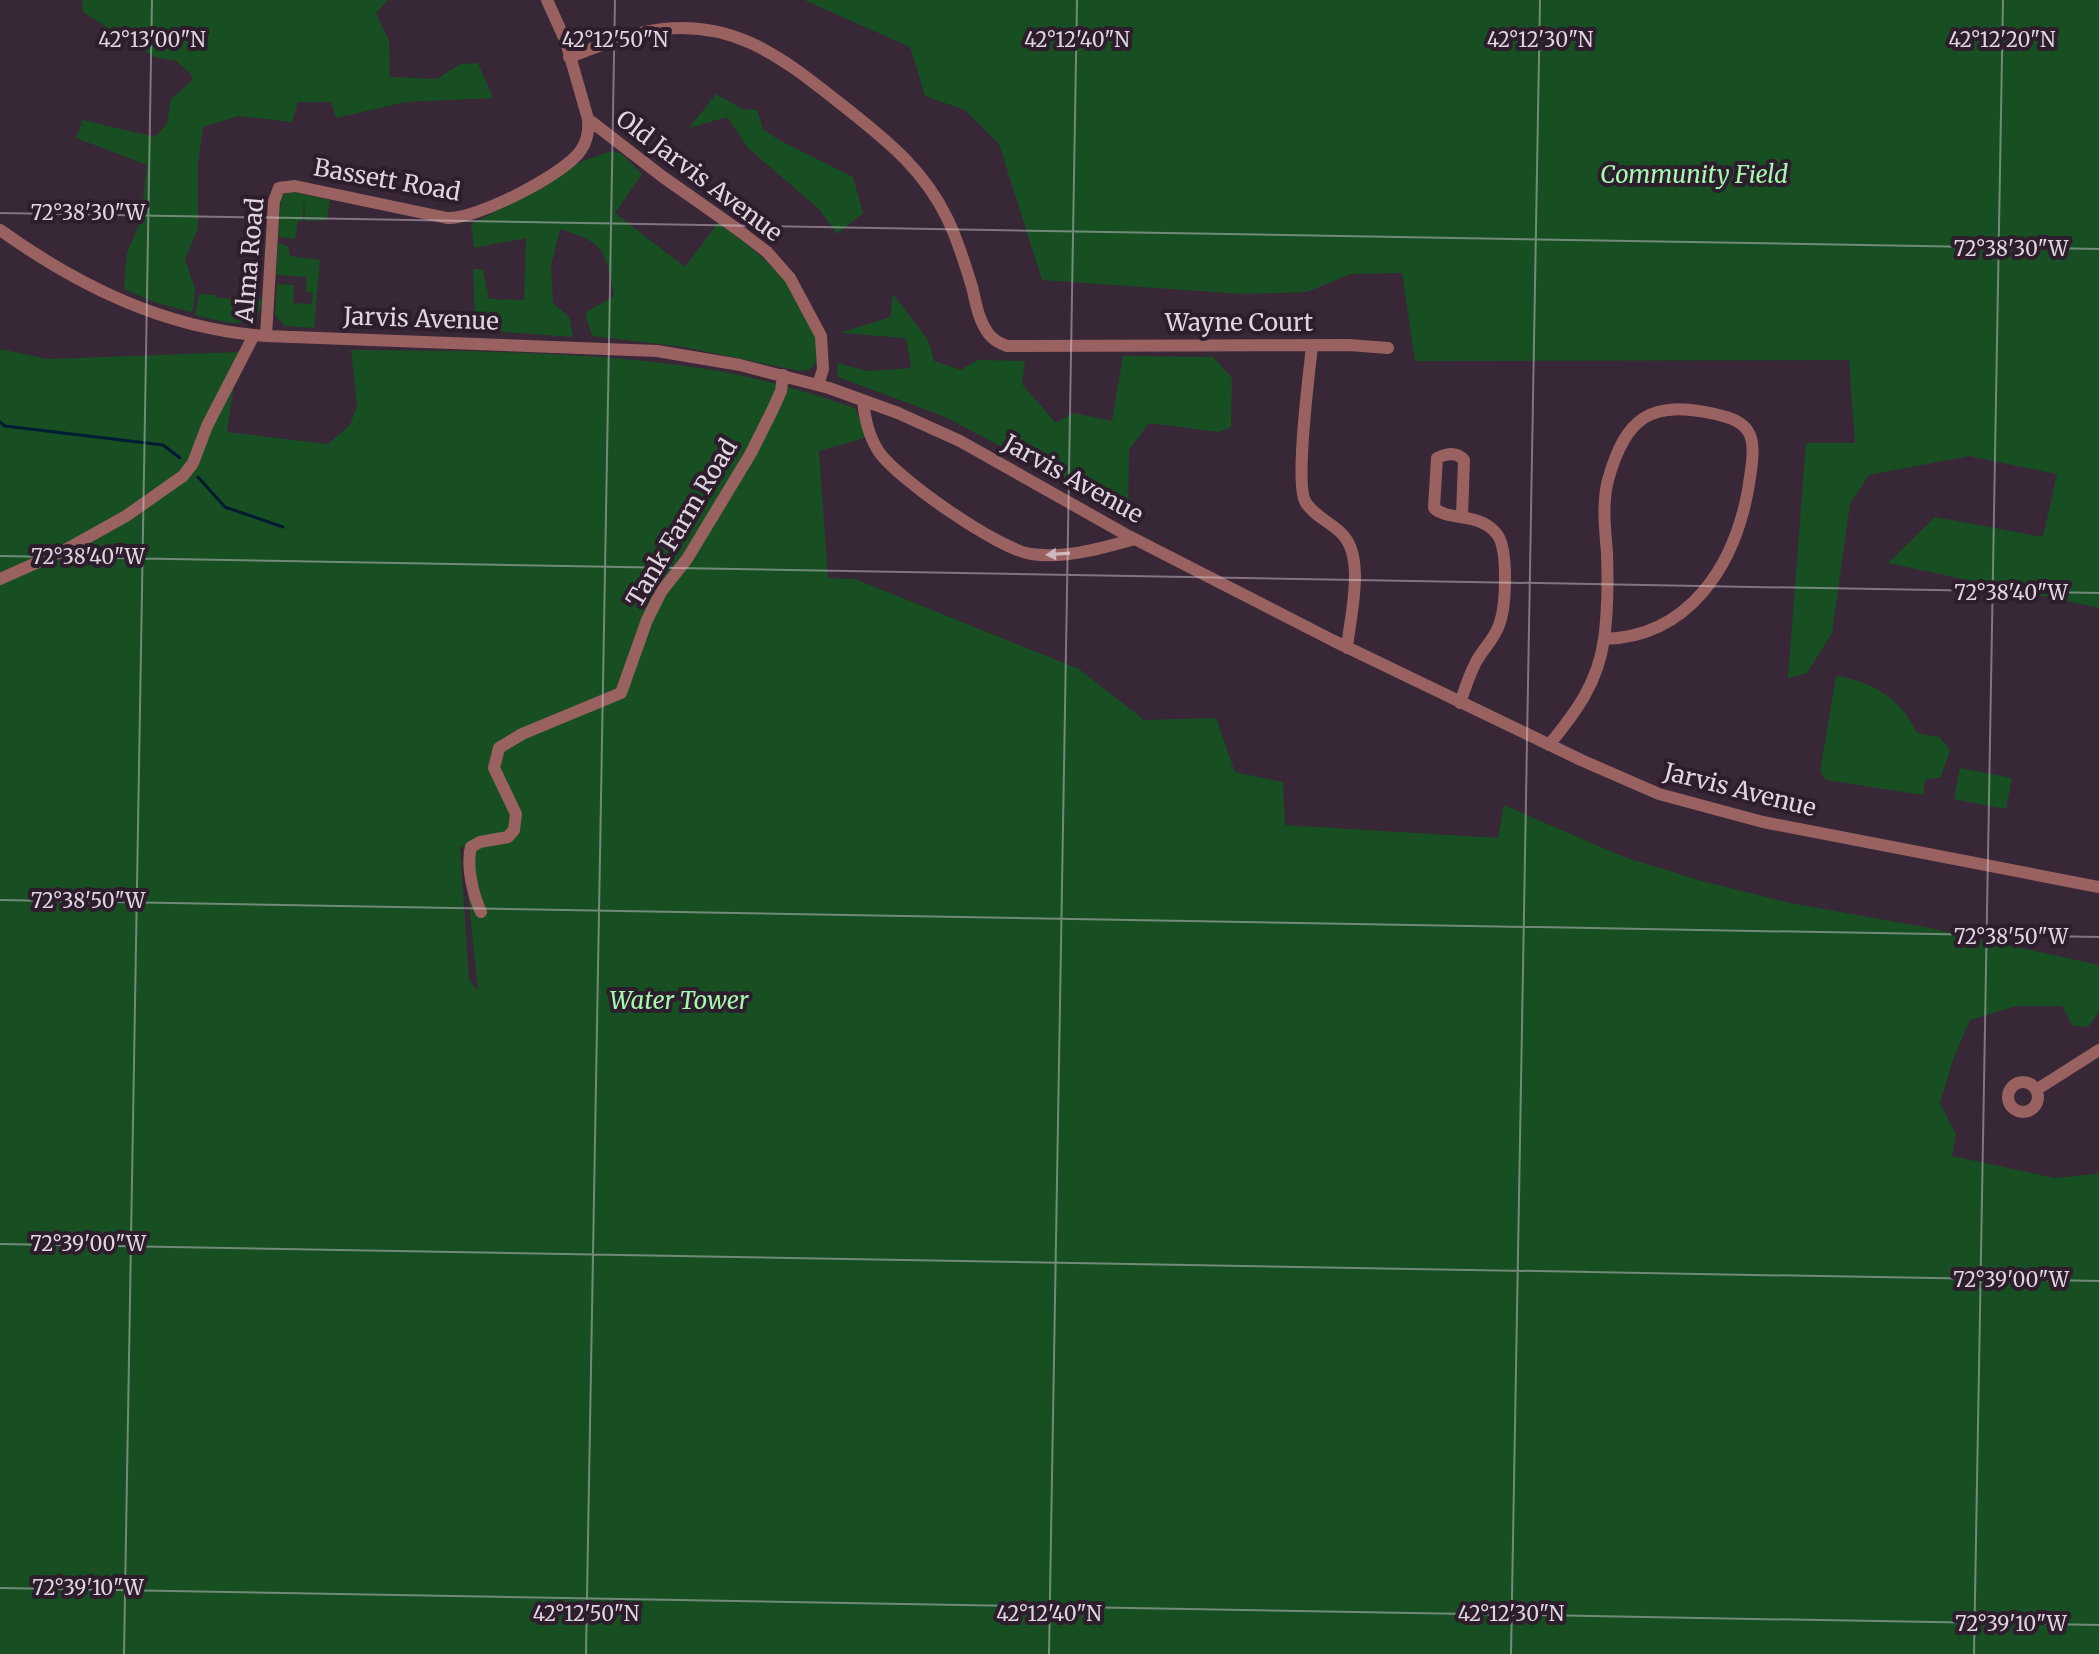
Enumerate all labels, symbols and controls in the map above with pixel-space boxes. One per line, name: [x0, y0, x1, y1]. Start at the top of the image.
text: 42°13'00"N: [98, 27, 206, 52]
text: 42°12'50"N: [562, 27, 669, 52]
text: 42°12'40"N: [1024, 27, 1130, 52]
text: 42°12'30"N: [1487, 27, 1594, 52]
text: 42°12'20"N: [1949, 27, 2056, 52]
street label: Old Jarvis Avenue: [610, 103, 789, 248]
street label: Bassett Road: [311, 151, 463, 208]
park label: Community Field: [1600, 159, 1788, 190]
street label: Alma Road: [229, 196, 270, 325]
text: 72°38'30"W: [31, 200, 146, 225]
text: 72°38'30"W: [1954, 236, 2069, 261]
street label: Jarvis Avenue: [342, 300, 499, 337]
street label: Wayne Court: [1164, 307, 1314, 338]
street label: Jarvis Avenue: [997, 427, 1149, 530]
street label: Tank Farm Road: [619, 433, 744, 613]
text: 72°38'40"W: [31, 544, 146, 569]
one-way arrow: [1046, 548, 1071, 561]
text: 72°38'40"W: [1954, 580, 2069, 605]
street label: Jarvis Avenue: [1660, 755, 1819, 823]
text: 72°38'50"W: [31, 888, 146, 913]
text: 72°38'50"W: [1954, 924, 2069, 949]
park label: Water Tower: [610, 985, 750, 1016]
text: 72°39'00"W: [30, 1231, 147, 1256]
text: 72°39'00"W: [1953, 1267, 2070, 1292]
text: 72°39'10"W: [32, 1575, 145, 1600]
text: 42°12'50"N: [533, 1601, 640, 1626]
text: 42°12'40"N: [996, 1601, 1102, 1626]
text: 42°12'30"N: [1458, 1601, 1565, 1626]
text: 72°39'10"W: [1955, 1611, 2068, 1636]

